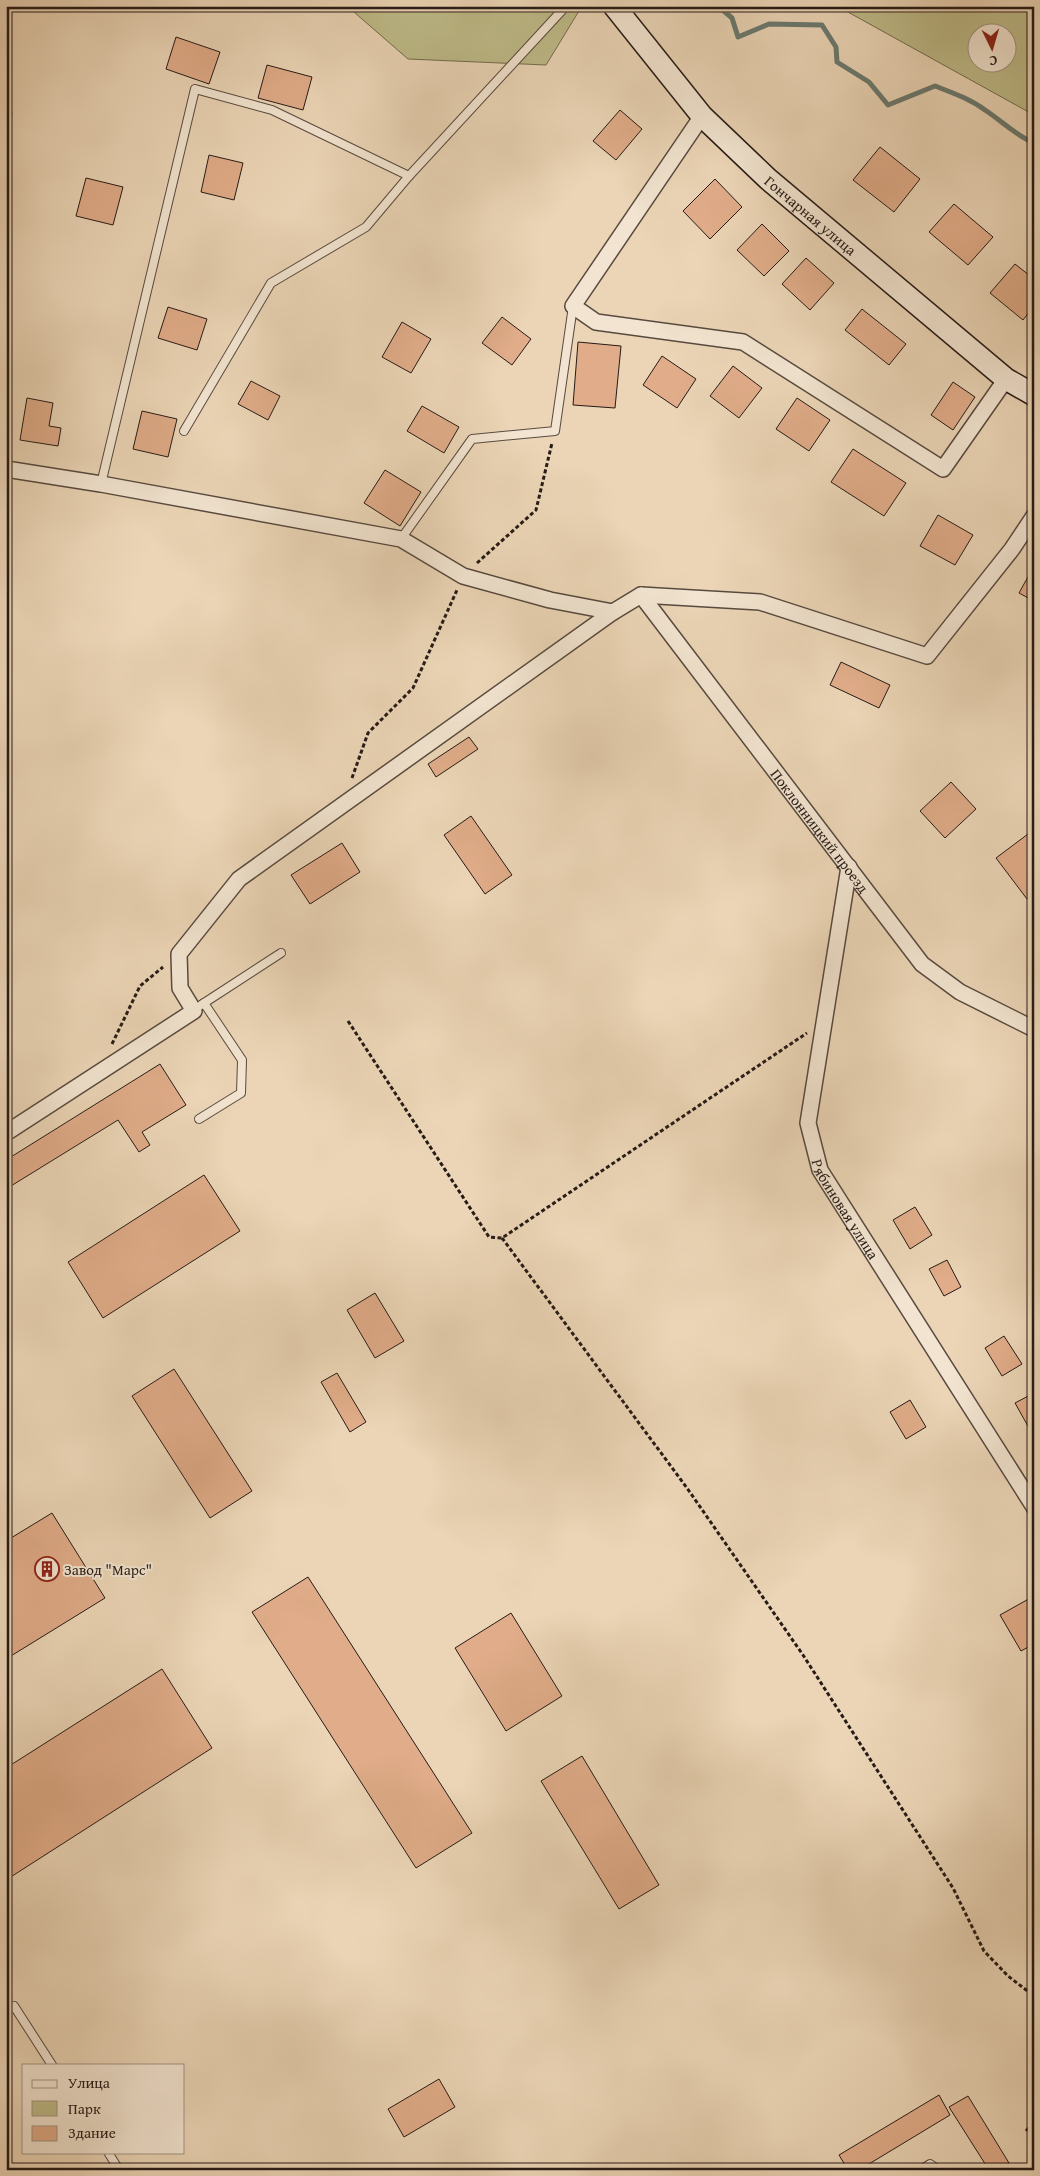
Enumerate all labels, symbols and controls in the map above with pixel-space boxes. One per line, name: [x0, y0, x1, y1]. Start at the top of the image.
north arrow: [968, 22, 1018, 72]
text: С: [988, 51, 998, 71]
street label: Гончарная улица: [760, 170, 862, 260]
street label: Поклонницкий проезд: [766, 764, 874, 897]
street label: Рябиновая улица: [807, 1157, 885, 1264]
building icon: Завод "Марс": [34, 1556, 60, 1582]
place label: Завод "Марс": [64, 1559, 152, 1580]
legend: [22, 2064, 185, 2154]
text: Улица: [68, 2072, 111, 2093]
text: Парк: [68, 2098, 101, 2119]
text: Здание: [68, 2122, 116, 2143]

